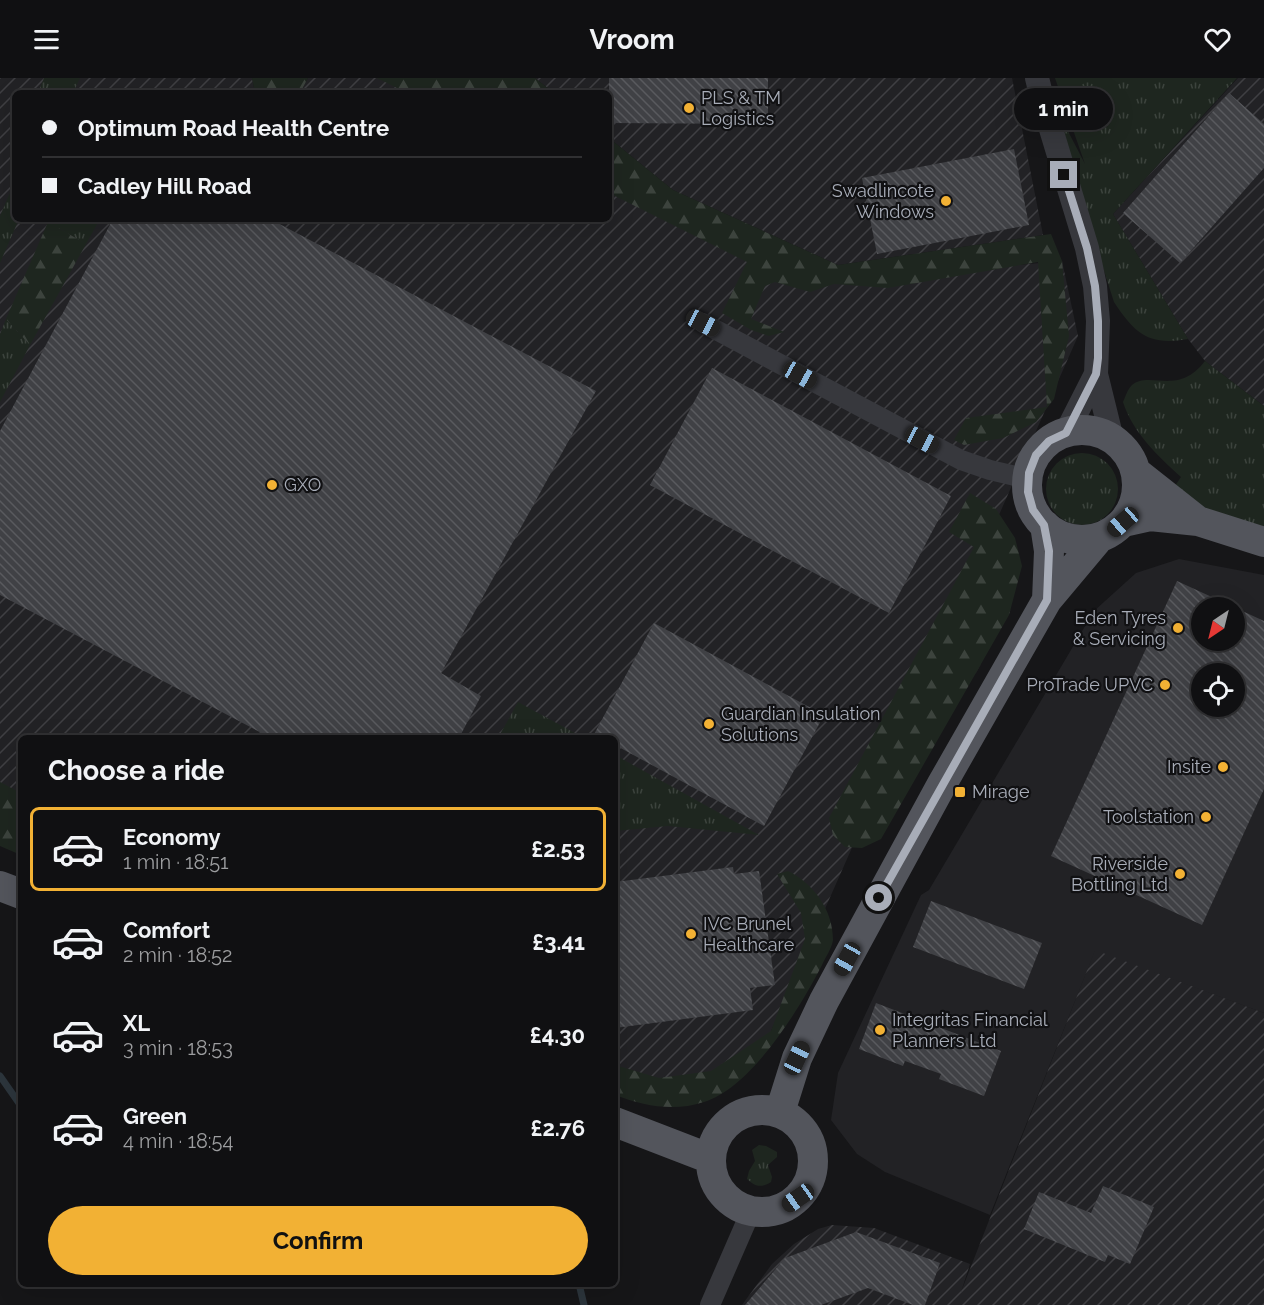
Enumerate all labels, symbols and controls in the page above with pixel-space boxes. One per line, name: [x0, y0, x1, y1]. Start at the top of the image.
icon: menu: [30, 23, 63, 56]
icon: heart: [1201, 23, 1234, 56]
text: Vroom: [589, 24, 675, 55]
place label: PLS & TM Logistics: [701, 87, 781, 129]
callout: 1 min: [1014, 88, 1114, 130]
text: 1 min: [1038, 97, 1089, 121]
marker: PLS & TM Logistics: [682, 101, 696, 115]
text: Optimum Road Health Centre: [78, 115, 389, 141]
route end: [1050, 161, 1077, 188]
text: Cadley Hill Road: [78, 173, 252, 199]
place label: Swadlincote Windows: [832, 180, 934, 222]
marker: Swadlincote Windows: [939, 194, 953, 208]
car: [683, 307, 723, 339]
car: [780, 358, 820, 392]
car: [902, 424, 942, 456]
place label: GXO: [284, 474, 321, 495]
marker: GXO: [265, 478, 279, 492]
car: [1104, 503, 1142, 541]
north arrow: [1191, 597, 1245, 651]
map controls: [1191, 597, 1245, 717]
place label: Eden Tyres & Servicing: [1073, 607, 1166, 649]
marker: Eden Tyres & Servicing: [1171, 621, 1185, 635]
button: locate: [1191, 663, 1245, 717]
place label: ProTrade UPVC: [1027, 674, 1153, 695]
marker: ProTrade UPVC: [1158, 678, 1172, 692]
place label: Guardian Insulation Solutions: [721, 703, 881, 745]
marker: Guardian Insulation Solutions: [702, 717, 716, 731]
text: Choose a ride: [48, 755, 224, 786]
place label: Insite: [1167, 756, 1211, 777]
marker: Insite: [1216, 760, 1230, 774]
place label: Mirage: [972, 781, 1030, 802]
marker: Mirage: [953, 785, 967, 799]
place label: Toolstation: [1103, 806, 1194, 827]
marker: Toolstation: [1199, 810, 1213, 824]
icon: car: [51, 822, 105, 876]
text: Economy: [123, 824, 221, 850]
text: £2.53: [531, 836, 585, 862]
text: 1 min · 18:51: [123, 850, 229, 874]
place label: Riverside Bottling Ltd: [1071, 853, 1168, 895]
marker: Riverside Bottling Ltd: [1173, 867, 1187, 881]
route start: [865, 884, 892, 911]
place label: IVC Brunel Healthcare: [703, 913, 795, 955]
icon: car: [51, 915, 105, 969]
text: Comfort: [123, 917, 210, 943]
marker: IVC Brunel Healthcare: [684, 927, 698, 941]
text: £3.41: [532, 929, 585, 955]
car: [830, 939, 864, 979]
text: 2 min · 18:52: [123, 943, 232, 967]
icon: car: [51, 1008, 105, 1062]
place label: Integritas Financial Planners Ltd: [892, 1009, 1048, 1051]
text: XL: [123, 1010, 150, 1036]
text: £4.30: [530, 1022, 585, 1048]
marker: Integritas Financial Planners Ltd: [873, 1023, 887, 1037]
text: 3 min · 18:53: [123, 1036, 233, 1060]
car: [781, 1038, 813, 1078]
icon: car: [51, 1101, 105, 1155]
text: Green: [123, 1103, 187, 1129]
text: £2.76: [530, 1115, 585, 1141]
text: 4 min · 18:54: [123, 1129, 233, 1153]
car: [778, 1180, 818, 1216]
button: Confirm: [48, 1206, 588, 1275]

